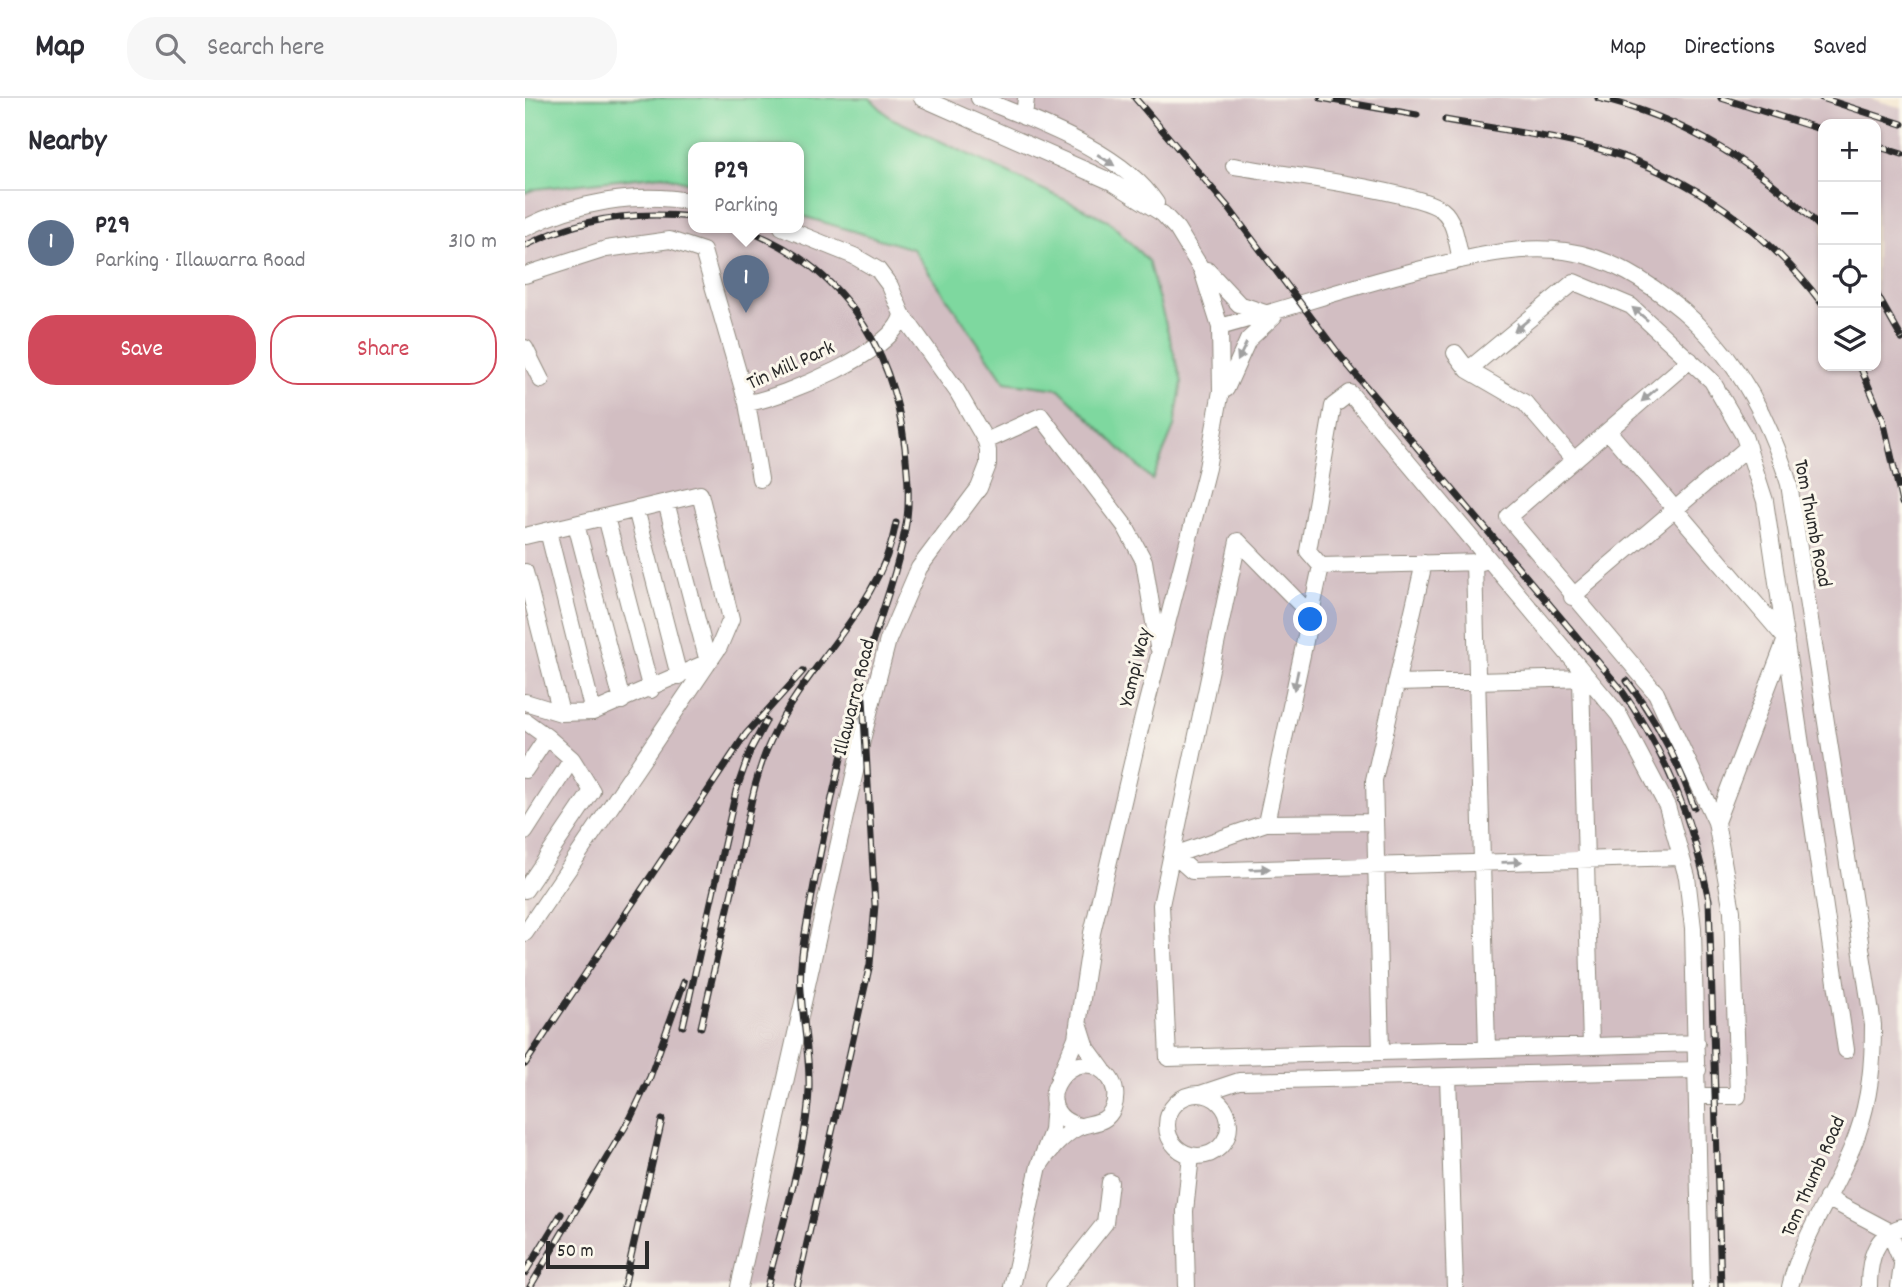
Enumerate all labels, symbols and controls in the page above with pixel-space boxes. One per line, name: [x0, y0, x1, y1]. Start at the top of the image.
search box: [127, 17, 617, 80]
text: Map: [35, 25, 85, 72]
icon: search: [151, 29, 189, 67]
text: Search here: [207, 30, 325, 67]
text: Map: [1610, 31, 1646, 65]
text: Directions: [1684, 31, 1775, 65]
text: Saved: [1813, 31, 1867, 65]
map controls: [1818, 119, 1881, 371]
button: +: [1818, 119, 1881, 182]
text: Nearby: [28, 122, 106, 165]
popup: [688, 142, 804, 233]
text: P29: [714, 153, 749, 190]
one-way arrow: [1096, 153, 1116, 166]
button: −: [1818, 182, 1881, 245]
text: Parking: [714, 190, 778, 223]
text: P29: [95, 208, 130, 245]
text: 1: [48, 226, 54, 259]
text: 310 m: [448, 226, 497, 259]
text: Parking · Illawarra Road: [95, 245, 306, 278]
button: locate: [1818, 245, 1881, 308]
pin: 1: [723, 255, 769, 313]
one-way arrow: [1631, 307, 1648, 322]
button: layers: [1818, 308, 1881, 371]
button: Save: [28, 315, 256, 385]
button: Share: [270, 315, 497, 385]
one-way arrow: [1513, 318, 1531, 333]
street label: Tin Mill Park: [742, 334, 840, 399]
one-way arrow: [1236, 342, 1247, 362]
one-way arrow: [1640, 387, 1658, 403]
street label: Tom Thumb Road: [1784, 457, 1838, 590]
your location: [1293, 602, 1327, 636]
street label: Yampi Way: [1113, 624, 1161, 711]
street label: Illawarra Road: [827, 636, 885, 759]
one-way arrow: [1291, 669, 1302, 691]
one-way arrow: [1502, 856, 1524, 868]
one-way arrow: [1250, 864, 1272, 875]
street label: Tom Thumb Road: [1775, 1112, 1855, 1243]
scale bar: [546, 1238, 649, 1270]
text: 50 m: [557, 1239, 594, 1266]

